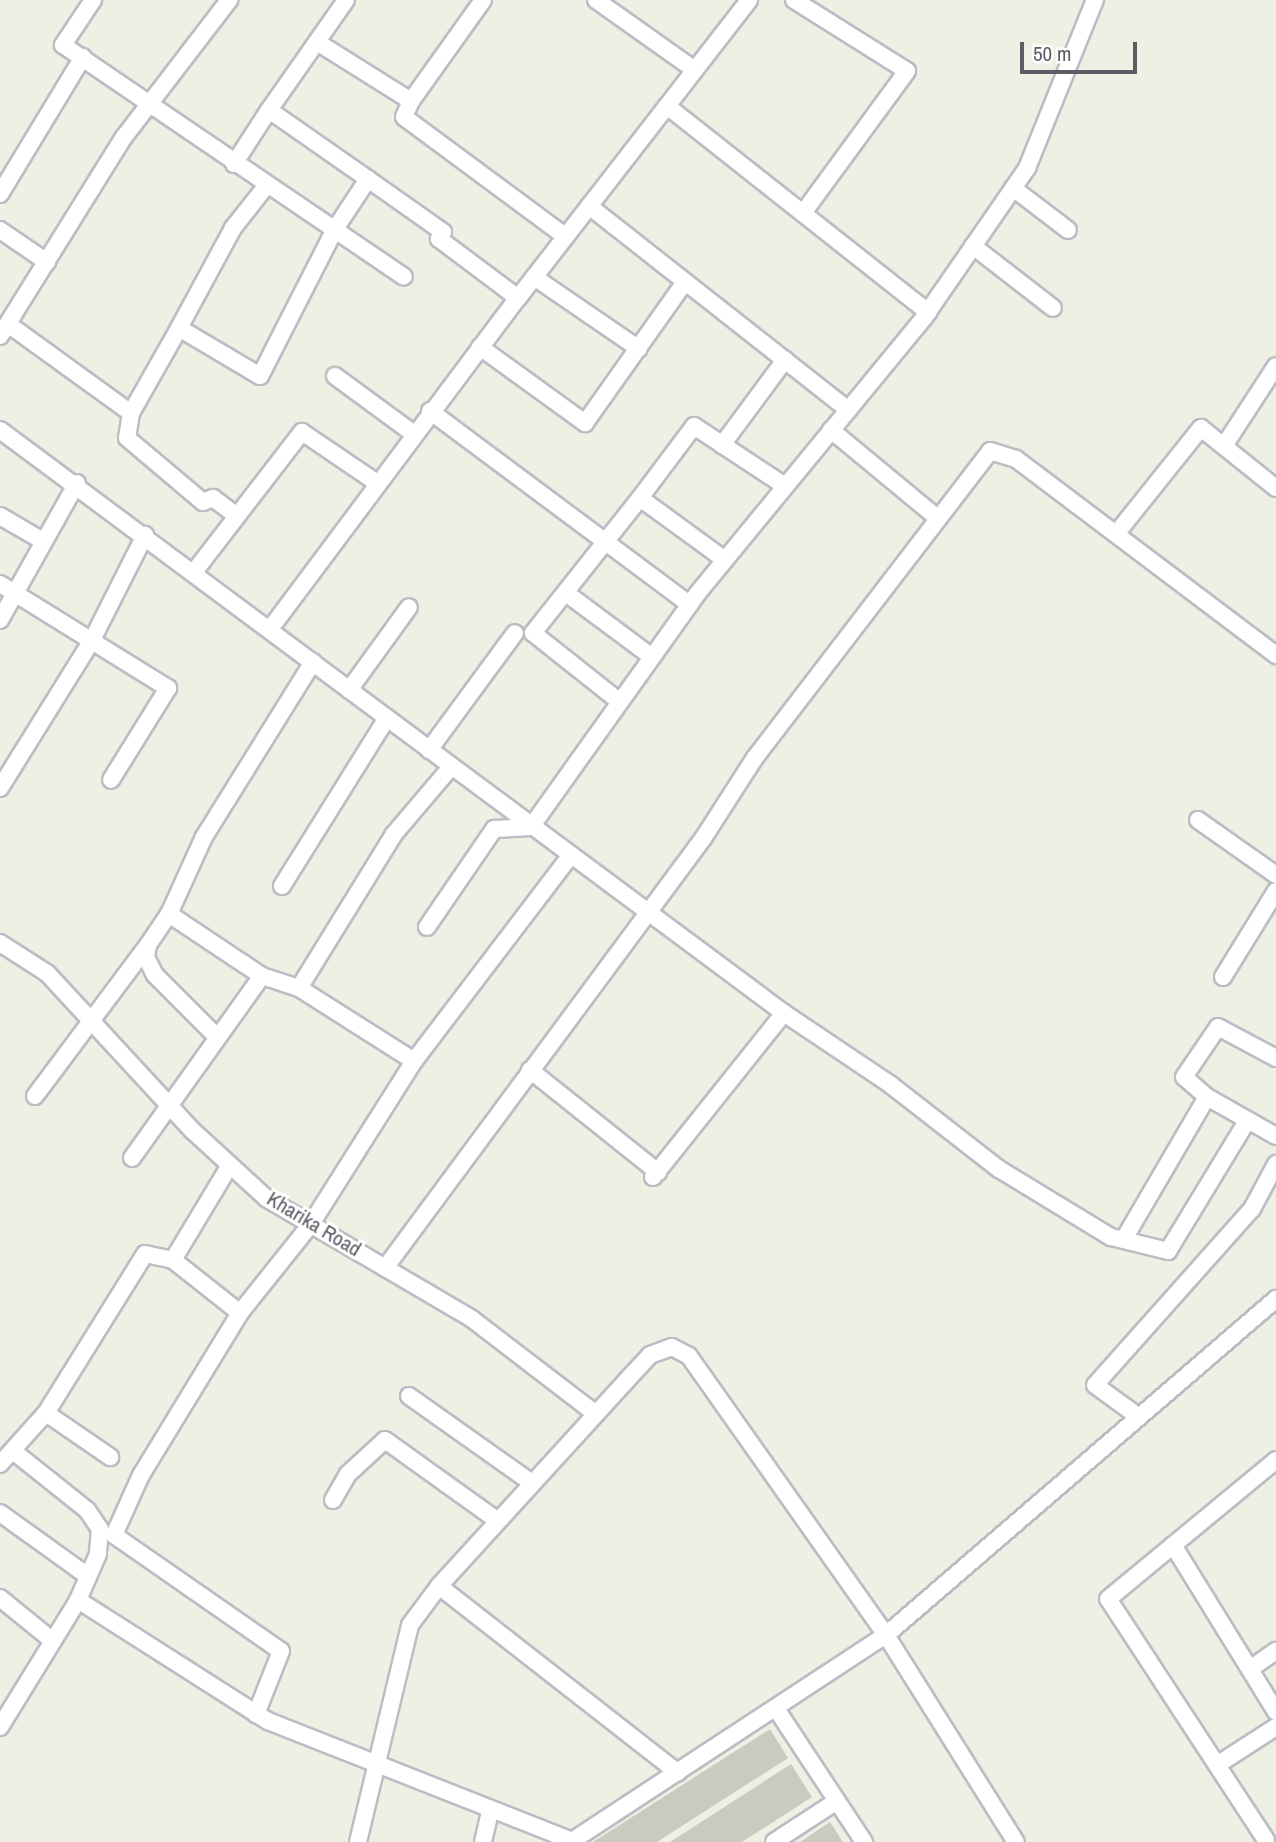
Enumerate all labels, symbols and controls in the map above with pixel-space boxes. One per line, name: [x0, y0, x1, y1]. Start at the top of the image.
scale bar: [1024, 28, 1141, 72]
text: 50 m: [1033, 39, 1071, 68]
street label: Kharika Road: [262, 1186, 366, 1262]

